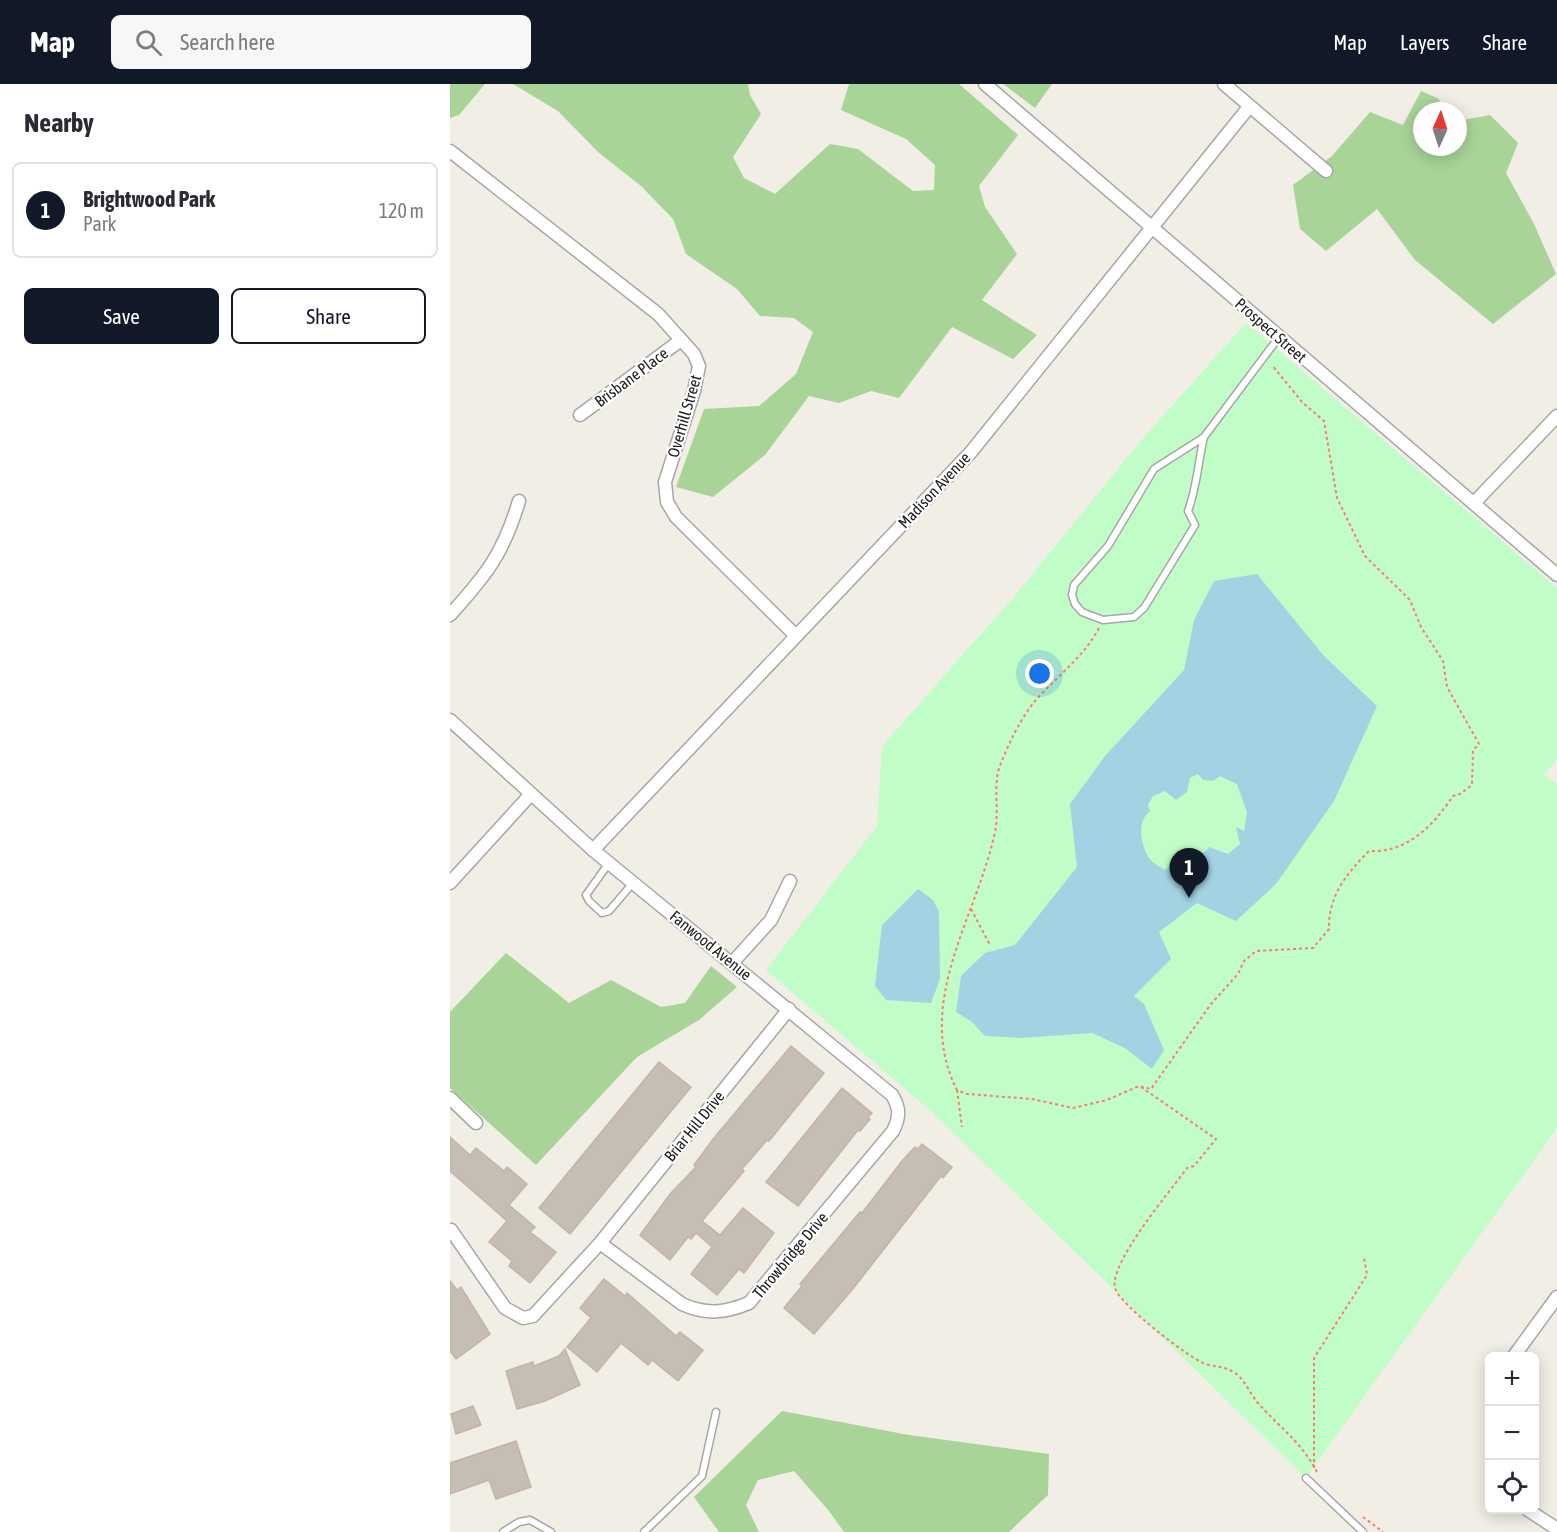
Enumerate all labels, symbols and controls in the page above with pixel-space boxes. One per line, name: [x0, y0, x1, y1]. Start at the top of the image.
search box: [111, 15, 531, 69]
text: Map: [30, 26, 75, 58]
icon: search: [132, 26, 165, 59]
text: Search here: [180, 29, 275, 55]
text: Map: [1333, 30, 1367, 54]
text: Layers: [1400, 30, 1450, 54]
text: Share: [1483, 30, 1527, 54]
north arrow: [1413, 102, 1467, 156]
text: Nearby: [24, 108, 94, 138]
text: Brightwood Park: [83, 186, 215, 212]
text: 1: [41, 199, 50, 222]
text: 120 m: [379, 199, 424, 222]
text: Park: [83, 212, 116, 235]
button: Save: [24, 288, 219, 344]
button: Share: [231, 288, 426, 344]
street label: Prospect Street: [1231, 294, 1311, 367]
street label: Brisbane Place: [591, 344, 671, 410]
street label: Overhill Street: [664, 372, 704, 459]
street label: Madison Avenue: [894, 448, 974, 532]
your location: [1025, 659, 1054, 688]
pin: 1: [1170, 848, 1208, 898]
street label: Fanwood Avenue: [667, 907, 755, 983]
street label: Briar Hill Drive: [660, 1087, 728, 1165]
street label: Throwbridge Drive: [749, 1208, 832, 1302]
map controls: [1485, 1352, 1539, 1514]
button: +: [1485, 1352, 1539, 1406]
button: −: [1485, 1406, 1539, 1460]
button: locate: [1485, 1460, 1539, 1514]

